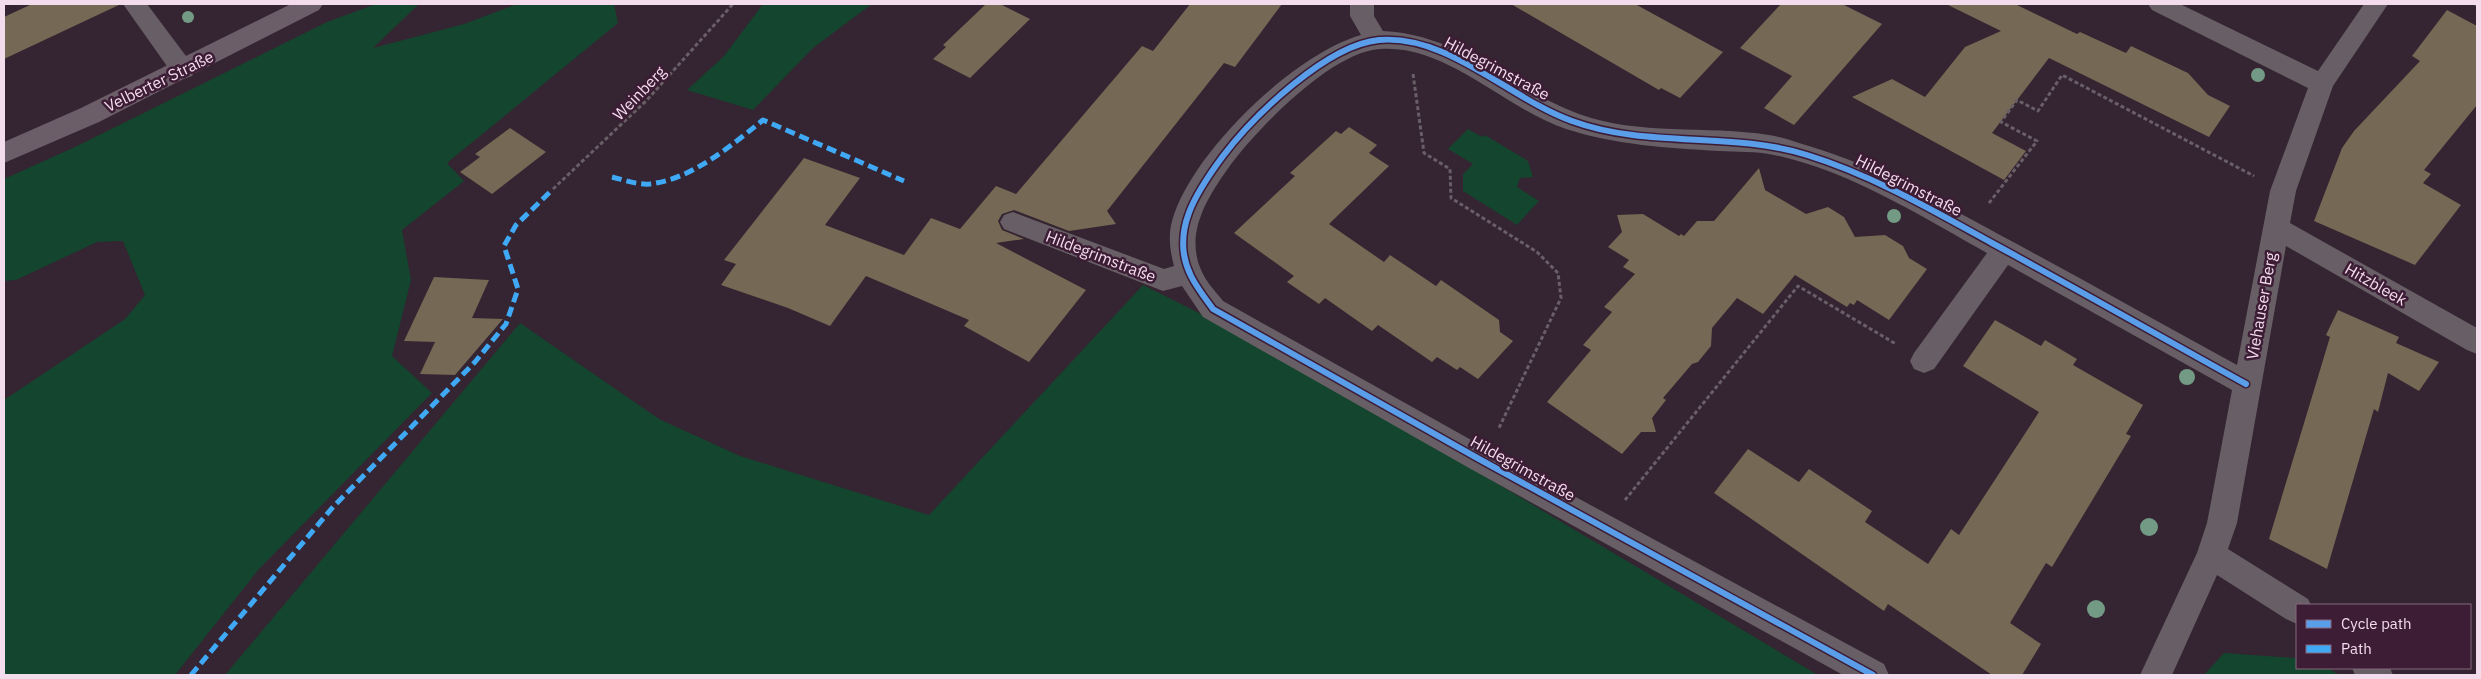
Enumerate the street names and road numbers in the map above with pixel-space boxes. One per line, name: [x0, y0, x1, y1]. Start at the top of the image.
street label: Hildegrimstraße: [1441, 32, 1553, 104]
street label: Velberter Straße: [101, 46, 217, 116]
street label: Weinberg: [608, 61, 670, 124]
street label: Hildegrimstraße: [1852, 150, 1966, 220]
street label: Hildegrimstraße: [1043, 226, 1159, 286]
street label: Viehauser Berg: [2242, 250, 2280, 361]
street label: Hitzbleek: [2342, 258, 2411, 310]
street label: Hildegrimstraße: [1467, 431, 1579, 505]

